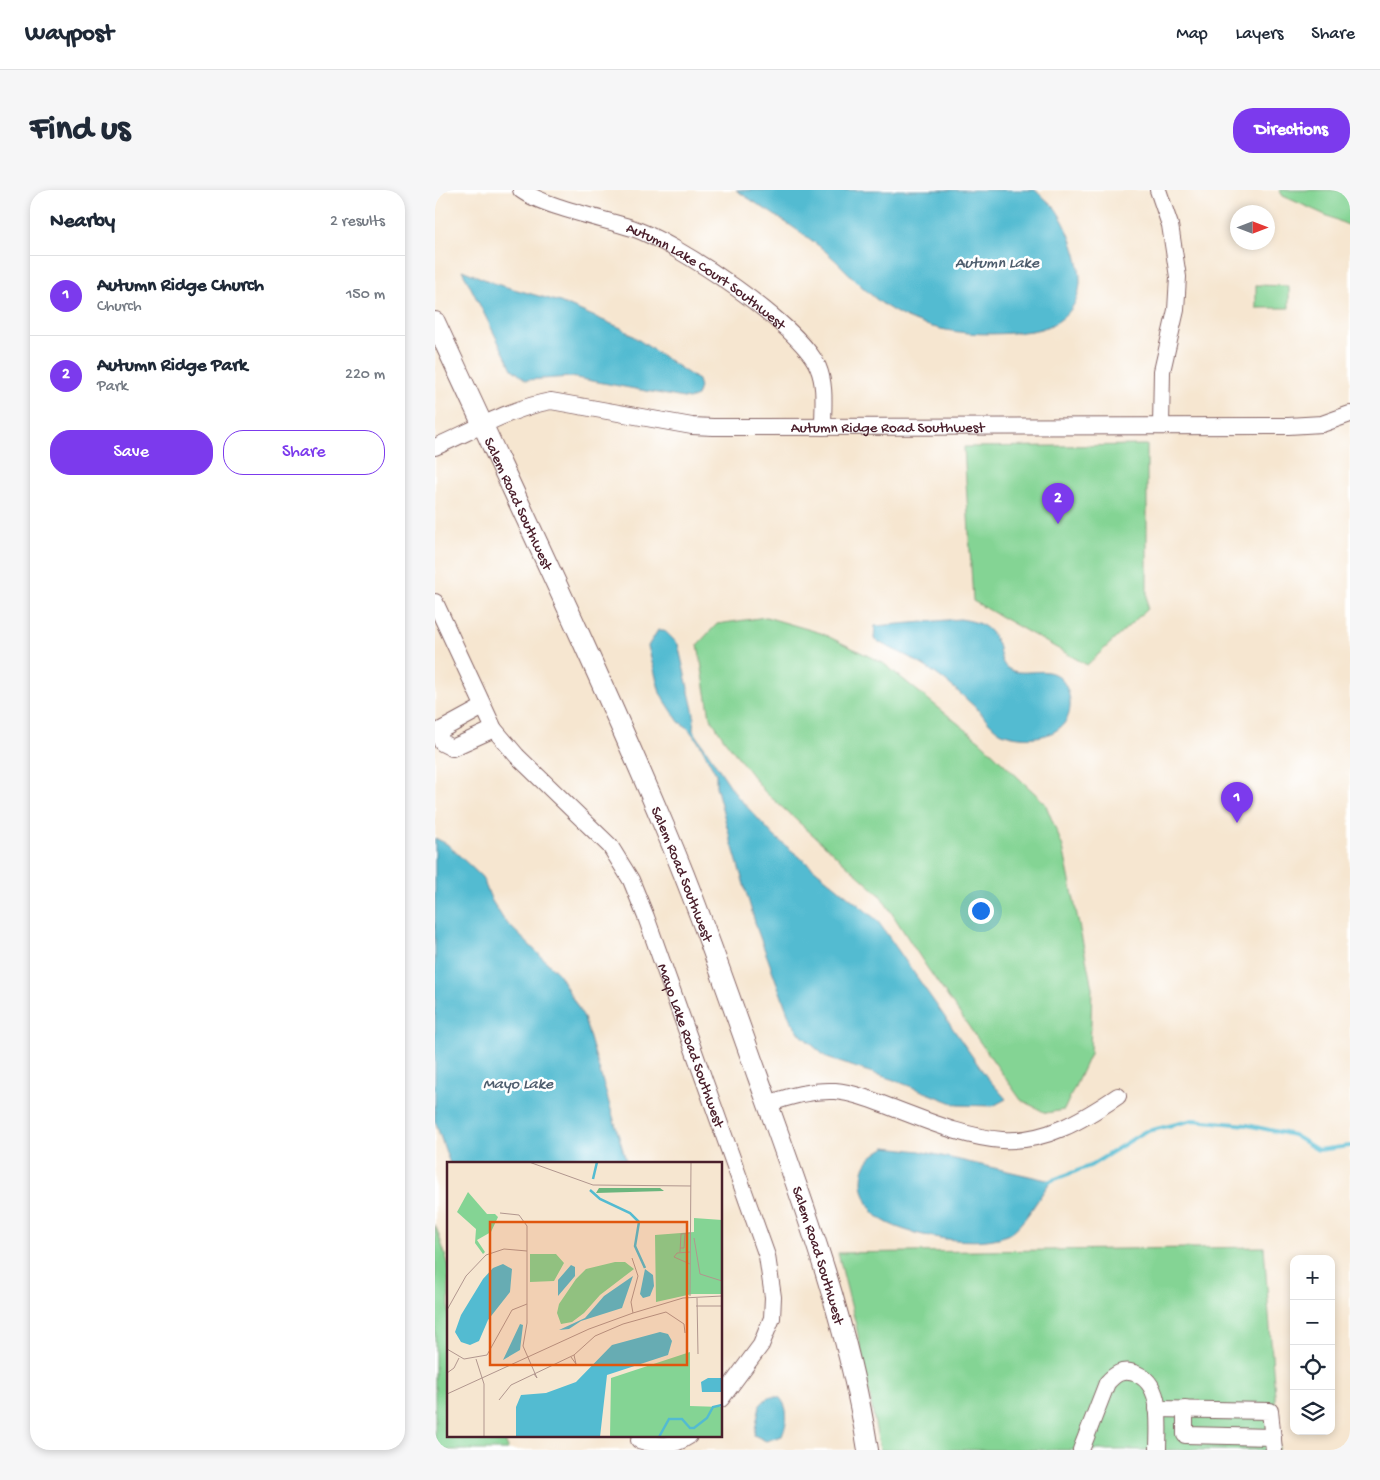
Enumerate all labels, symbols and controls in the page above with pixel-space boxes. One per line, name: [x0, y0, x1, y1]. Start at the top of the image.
text: Waypost: [25, 20, 113, 49]
text: Map: [1176, 24, 1208, 45]
text: Layers: [1236, 24, 1283, 45]
text: Share: [1311, 24, 1355, 45]
button: Directions: [1233, 108, 1350, 153]
text: Find us: [30, 110, 130, 151]
north arrow: [1230, 205, 1275, 250]
text: Nearby: [50, 210, 115, 235]
text: 2 results: [330, 213, 385, 232]
street label: Autumn Lake Court Southwest: [624, 220, 790, 336]
water label: Autumn Lake: [955, 255, 1040, 274]
text: Autumn Ridge Church: [97, 275, 264, 298]
text: 1: [63, 286, 69, 305]
text: 150 m: [346, 286, 385, 305]
text: Church: [97, 298, 141, 317]
text: Autumn Ridge Park: [97, 355, 247, 378]
text: 2: [62, 366, 70, 385]
text: 220 m: [345, 366, 385, 385]
text: Park: [97, 378, 128, 397]
street label: Autumn Ridge Road Southwest: [791, 420, 986, 438]
button: Save: [50, 430, 213, 475]
button: Share: [223, 430, 385, 475]
street label: Salem Road Southwest: [479, 435, 557, 575]
pin: 2: [1042, 483, 1074, 524]
pin: 1: [1221, 782, 1253, 823]
street label: Salem Road Southwest: [646, 804, 716, 946]
your location: [968, 898, 994, 924]
street label: Mayo Lake Road Southwest: [652, 962, 728, 1132]
water label: Mayo Lake: [483, 1076, 554, 1095]
inset map: [447, 1162, 723, 1438]
street label: Salem Road Southwest: [787, 1184, 848, 1329]
map controls: [1290, 1255, 1335, 1435]
button: +: [1290, 1255, 1335, 1300]
button: −: [1290, 1300, 1335, 1345]
button: locate: [1290, 1345, 1335, 1390]
button: layers: [1290, 1390, 1335, 1435]

